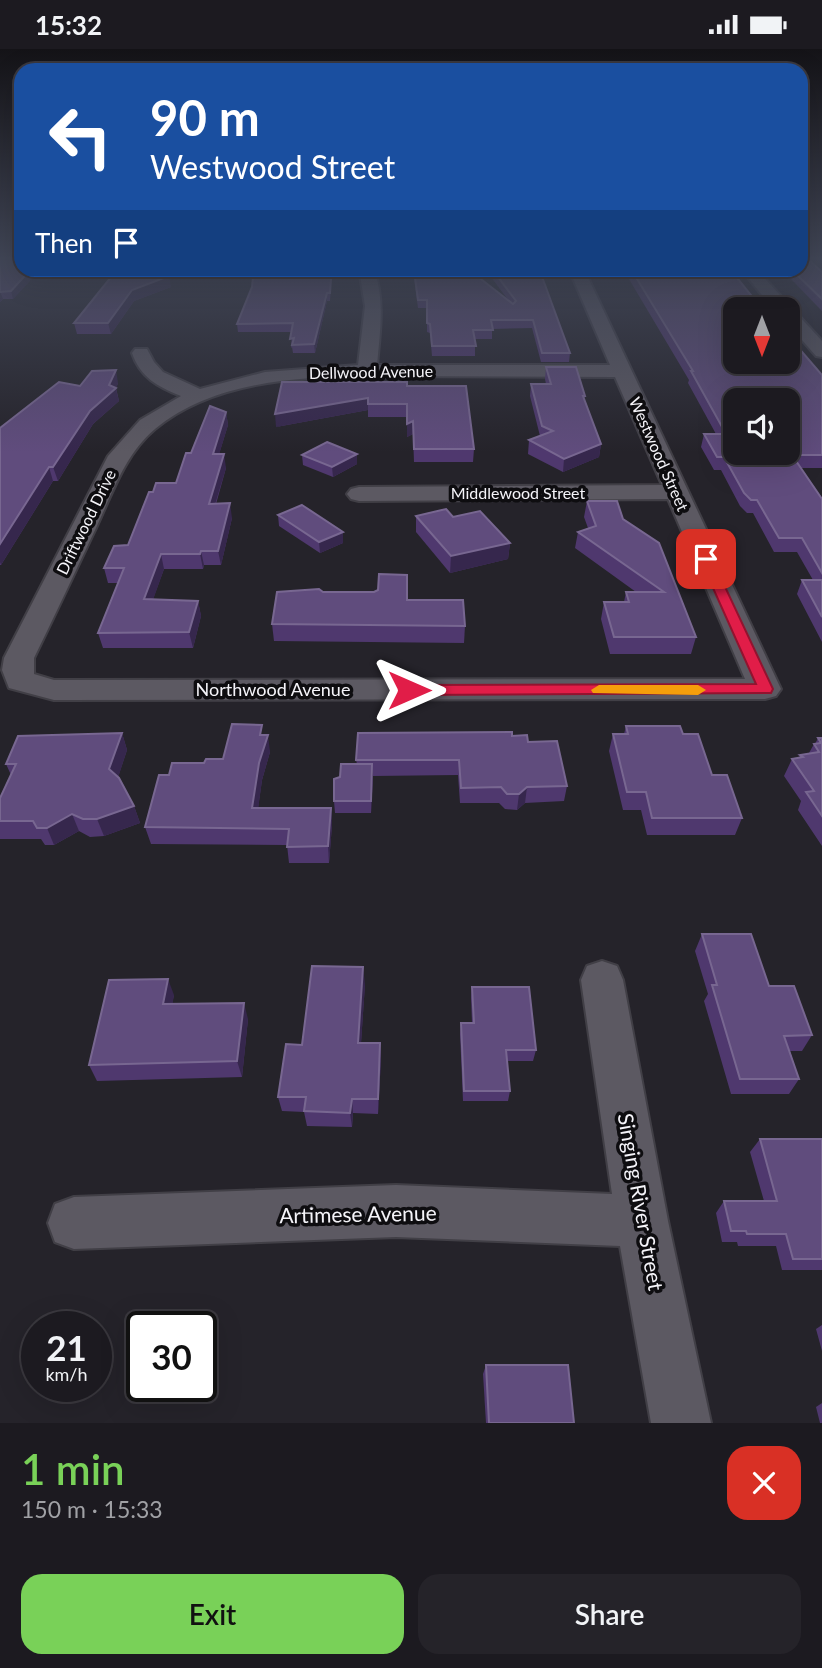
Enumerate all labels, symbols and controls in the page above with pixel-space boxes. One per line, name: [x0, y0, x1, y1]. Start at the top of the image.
text: 15:32: [35, 9, 102, 41]
text: 90 m: [150, 88, 260, 146]
icon: left: [35, 91, 126, 182]
text: Westwood Street: [150, 147, 395, 186]
icon: arrive: [107, 224, 145, 262]
text: Then: [35, 227, 93, 259]
north arrow: [723, 297, 800, 375]
map controls: [723, 297, 800, 465]
street label: Dellwood Avenue: [309, 361, 433, 382]
button: sound: [723, 388, 800, 465]
street label: Westwood Street: [626, 394, 693, 514]
street label: Driftwood Drive: [52, 466, 119, 577]
street label: Middlewood Street: [451, 483, 585, 502]
pin: [676, 529, 736, 589]
icon: arrive: [687, 540, 725, 578]
position arrow: [372, 653, 446, 727]
street label: Northwood Avenue: [196, 678, 350, 700]
street label: Singing River Street: [614, 1111, 669, 1293]
street label: Artimese Avenue: [279, 1200, 437, 1227]
speed limit sign: 30: [126, 1311, 217, 1402]
text: 21: [46, 1326, 87, 1368]
text: km/h: [45, 1363, 88, 1385]
text: 1 min: [21, 1444, 125, 1494]
button: close: [727, 1446, 801, 1520]
text: 150 m · 15:33: [21, 1495, 163, 1523]
button: Exit: [21, 1574, 404, 1654]
button: Share: [418, 1574, 801, 1654]

